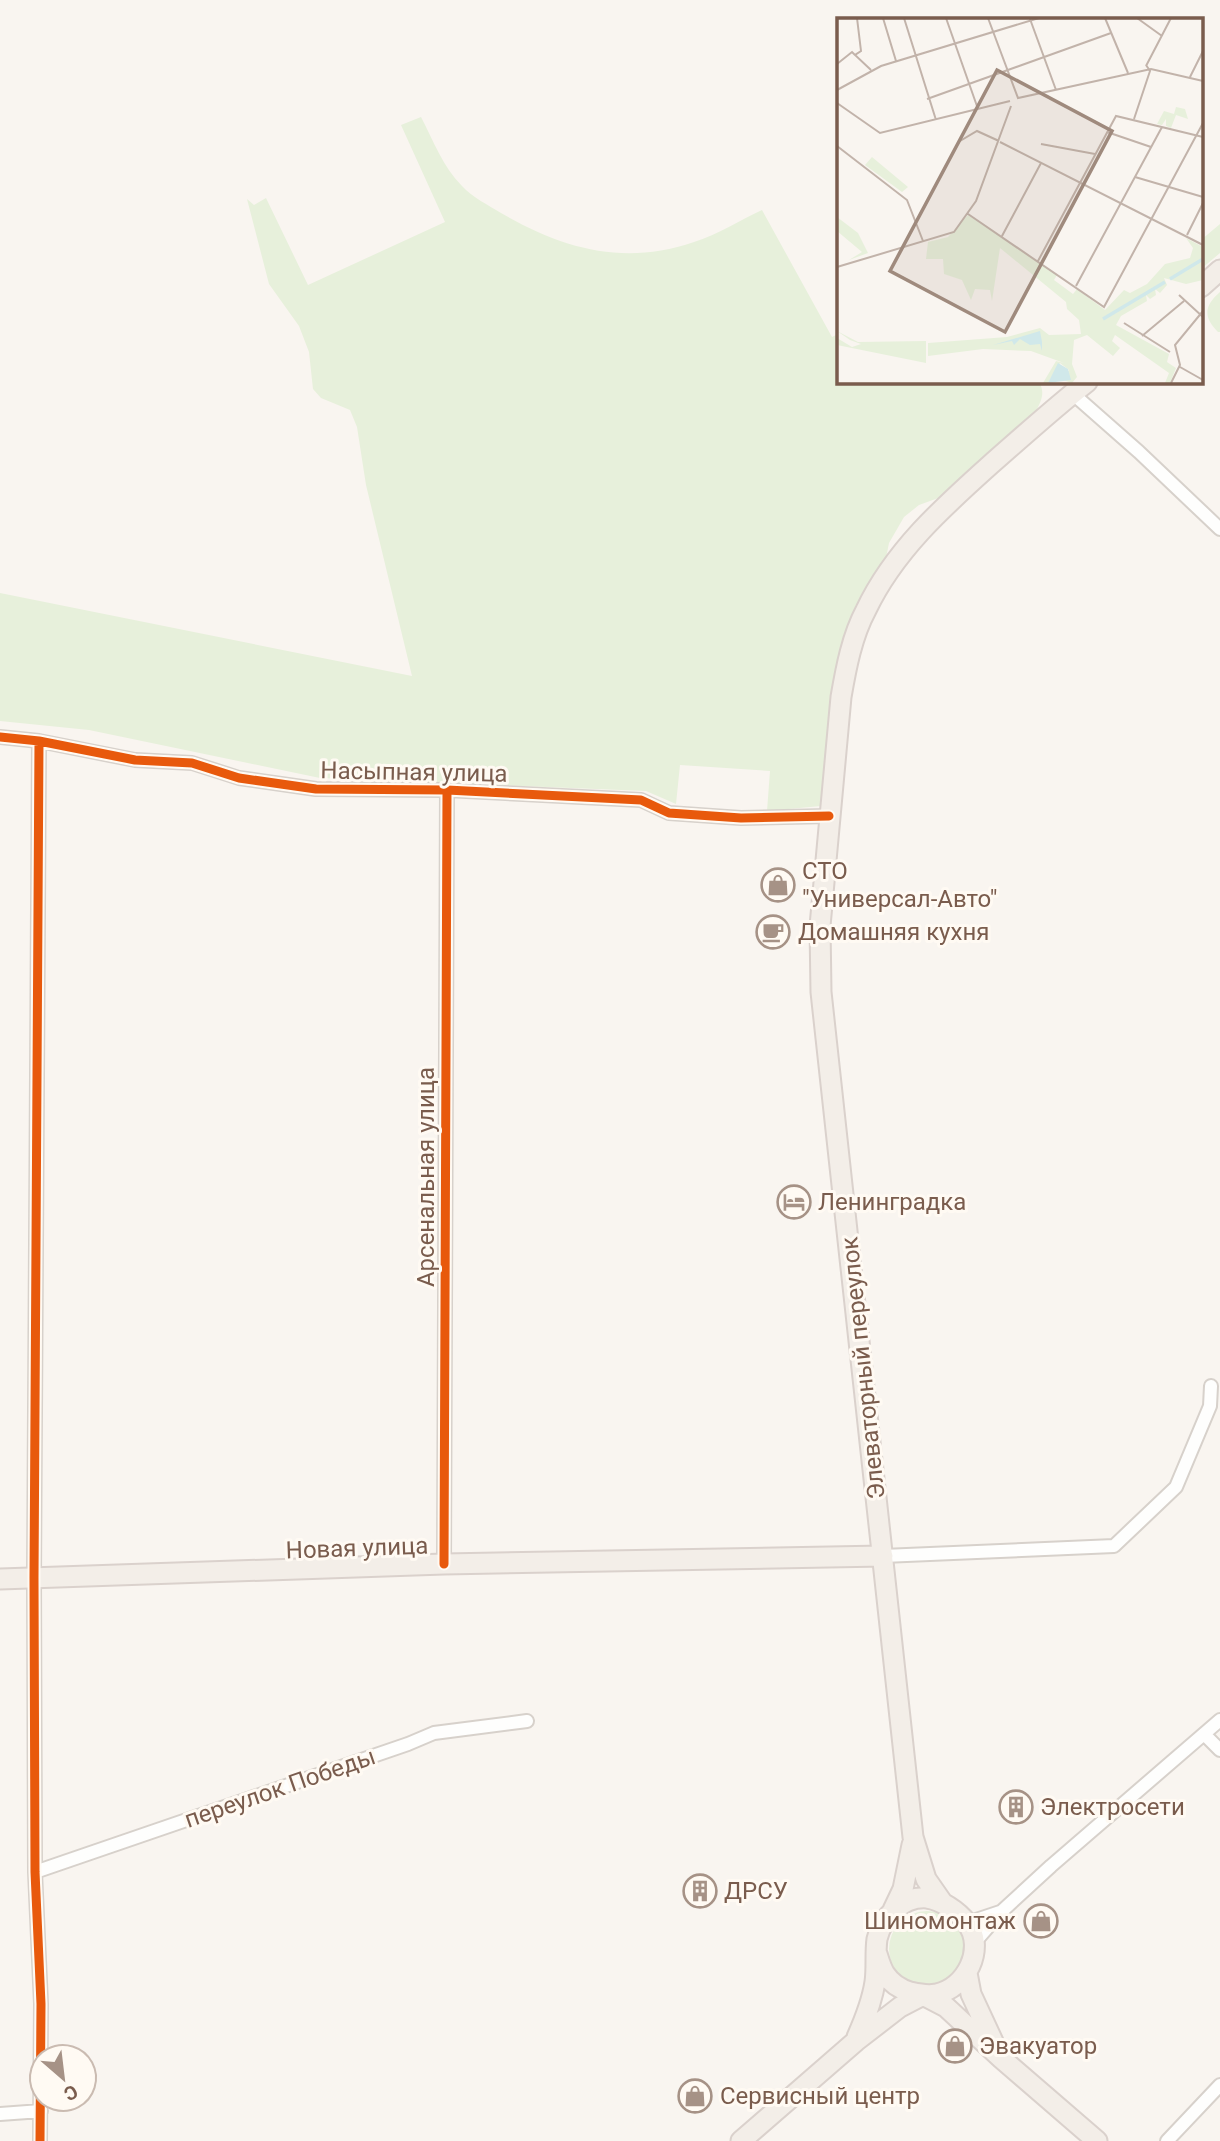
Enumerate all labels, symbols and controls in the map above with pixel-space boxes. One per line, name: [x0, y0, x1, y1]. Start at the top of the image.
inset map: [837, 18, 1202, 383]
street label: Насыпная улица: [320, 756, 508, 788]
place label: СТО "Универсал-Авто": [802, 857, 997, 913]
shop icon: СТО "Универсал-Авто": [759, 866, 797, 904]
cafe icon: Домашняя кухня: [754, 913, 792, 951]
place label: Домашняя кухня: [798, 918, 989, 946]
street label: Арсенальная улица: [412, 1067, 440, 1287]
hotel icon: Ленинградка: [775, 1183, 813, 1221]
place label: Ленинградка: [818, 1188, 966, 1216]
street label: Элеваторный переулок: [835, 1235, 891, 1501]
street label: Новая улица: [285, 1532, 429, 1564]
street label: переулок Победы: [181, 1742, 379, 1834]
building icon: Электросети: [997, 1788, 1035, 1826]
place label: Электросети: [1040, 1793, 1185, 1821]
building icon: ДРСУ: [681, 1872, 719, 1910]
place label: ДРСУ: [724, 1877, 788, 1905]
shop icon: Шиномонтаж: [1022, 1902, 1060, 1940]
place label: Шиномонтаж: [864, 1907, 1017, 1935]
shop icon: Эвакуатор: [936, 2027, 974, 2065]
place label: Эвакуатор: [979, 2032, 1097, 2060]
north arrow: [28, 2043, 98, 2113]
shop icon: Сервисный центр: [676, 2077, 714, 2115]
text: С: [60, 2079, 82, 2106]
place label: Сервисный центр: [720, 2082, 920, 2110]

